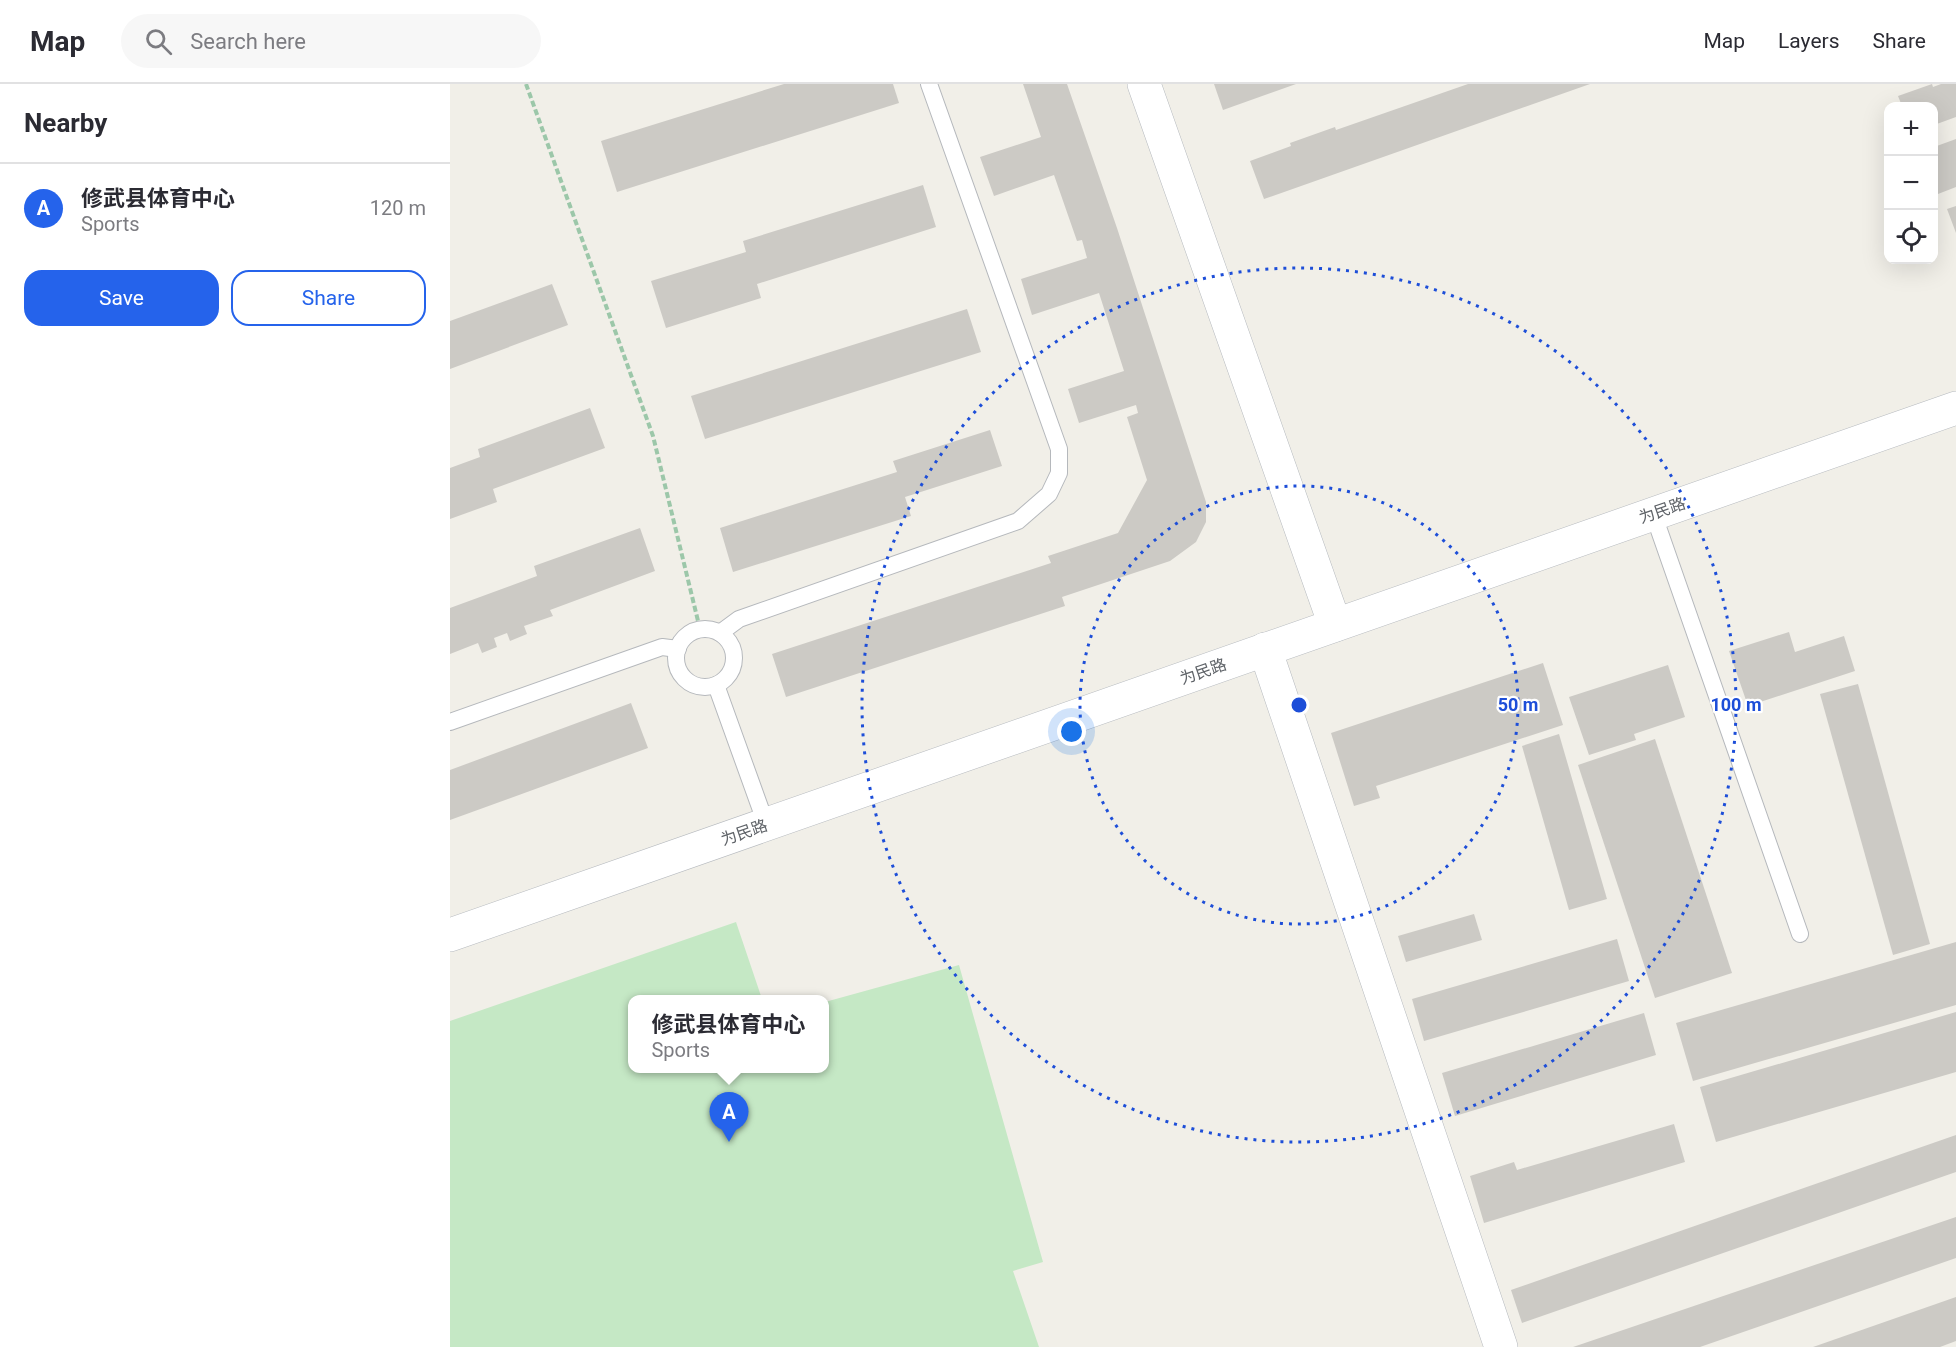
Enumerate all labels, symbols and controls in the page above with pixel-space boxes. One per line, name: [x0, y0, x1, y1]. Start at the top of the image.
search box: [121, 14, 541, 68]
text: Map: [30, 25, 85, 58]
icon: search: [142, 25, 175, 58]
text: Search here: [190, 29, 306, 54]
text: Map: [1703, 29, 1745, 53]
text: Layers: [1778, 29, 1839, 53]
text: Share: [1872, 29, 1926, 53]
map controls: [1884, 102, 1938, 264]
button: +: [1884, 102, 1938, 156]
text: Nearby: [24, 108, 107, 138]
button: −: [1884, 156, 1938, 210]
text: 修武县体育中心: [81, 186, 235, 211]
text: A: [37, 196, 50, 220]
text: 120 m: [370, 196, 426, 220]
button: locate: [1884, 210, 1938, 264]
text: Sports: [81, 212, 140, 236]
button: Save: [24, 270, 219, 326]
button: Share: [231, 270, 426, 326]
street label: 为民路: [1636, 494, 1688, 527]
street label: 为民路: [1177, 655, 1229, 688]
text: 50 m: [1498, 694, 1538, 715]
text: 100 m: [1710, 694, 1762, 715]
centre of rings: [1289, 695, 1309, 715]
your location: [1057, 717, 1086, 746]
street label: 为民路: [718, 816, 770, 849]
popup: [628, 995, 829, 1073]
text: 修武县体育中心: [651, 1012, 806, 1037]
text: Sports: [651, 1038, 710, 1062]
pin: A: [710, 1092, 748, 1142]

